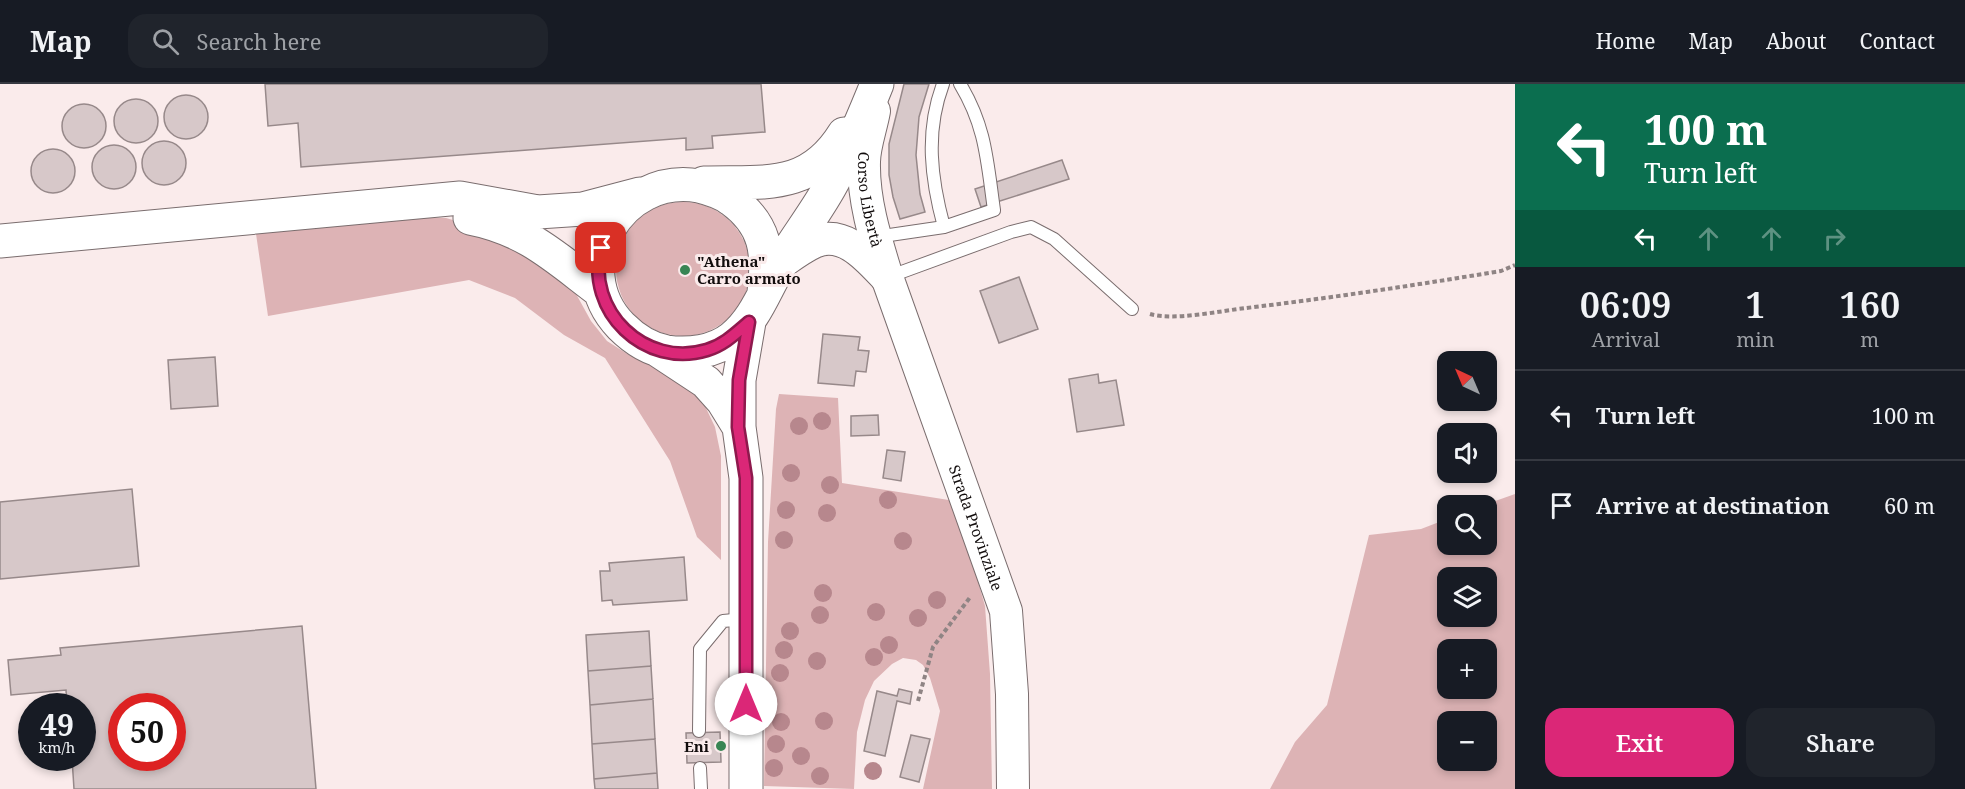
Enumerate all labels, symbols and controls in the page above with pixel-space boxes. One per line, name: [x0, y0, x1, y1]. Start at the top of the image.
search box: [128, 14, 548, 68]
text: Map: [30, 22, 92, 60]
icon: search: [149, 25, 182, 58]
text: Search here: [197, 26, 321, 56]
text: Home: [1596, 27, 1656, 55]
text: Map: [1689, 27, 1733, 55]
text: About: [1766, 27, 1827, 55]
text: Contact: [1860, 27, 1935, 55]
text: 100 m: [1644, 100, 1768, 157]
icon: left: [1545, 108, 1623, 186]
street label: Corso Libertà: [854, 151, 887, 249]
text: Turn left: [1644, 154, 1757, 191]
pin: [575, 222, 626, 273]
icon: left: [1629, 222, 1662, 255]
icon: ahead: [1692, 222, 1725, 255]
icon: ahead: [1755, 222, 1788, 255]
icon: right: [1818, 222, 1851, 255]
icon: arrive: [584, 231, 617, 264]
place label: "Athena" Carro armato: [697, 251, 801, 288]
marker: "Athena" Carro armato: [678, 263, 692, 277]
text: 06:09: [1580, 280, 1672, 329]
text: 1: [1745, 280, 1766, 329]
text: 160: [1839, 280, 1900, 329]
text: Arrival: [1591, 326, 1660, 353]
text: min: [1736, 326, 1775, 353]
text: m: [1860, 326, 1879, 353]
north arrow: [1437, 351, 1497, 411]
map controls: [1437, 351, 1497, 771]
icon: left: [1545, 399, 1578, 432]
text: Turn left: [1596, 400, 1695, 430]
text: 100 m: [1872, 400, 1935, 430]
button: sound: [1437, 423, 1497, 483]
street label: Strada Provinziale: [945, 462, 1008, 593]
icon: arrive: [1545, 489, 1578, 522]
text: Arrive at destination: [1596, 490, 1830, 520]
text: 60 m: [1884, 490, 1935, 520]
button: search: [1437, 495, 1497, 555]
button: layers: [1437, 567, 1497, 627]
button: +: [1437, 639, 1497, 699]
position arrow: [714, 672, 778, 736]
speed limit sign: 50: [108, 693, 186, 771]
text: 49: [40, 704, 74, 745]
button: Exit: [1545, 708, 1734, 777]
button: Share: [1746, 708, 1935, 777]
button: −: [1437, 711, 1497, 771]
place label: Eni: [684, 736, 710, 756]
text: km/h: [39, 737, 75, 757]
marker: Eni: [714, 739, 728, 753]

